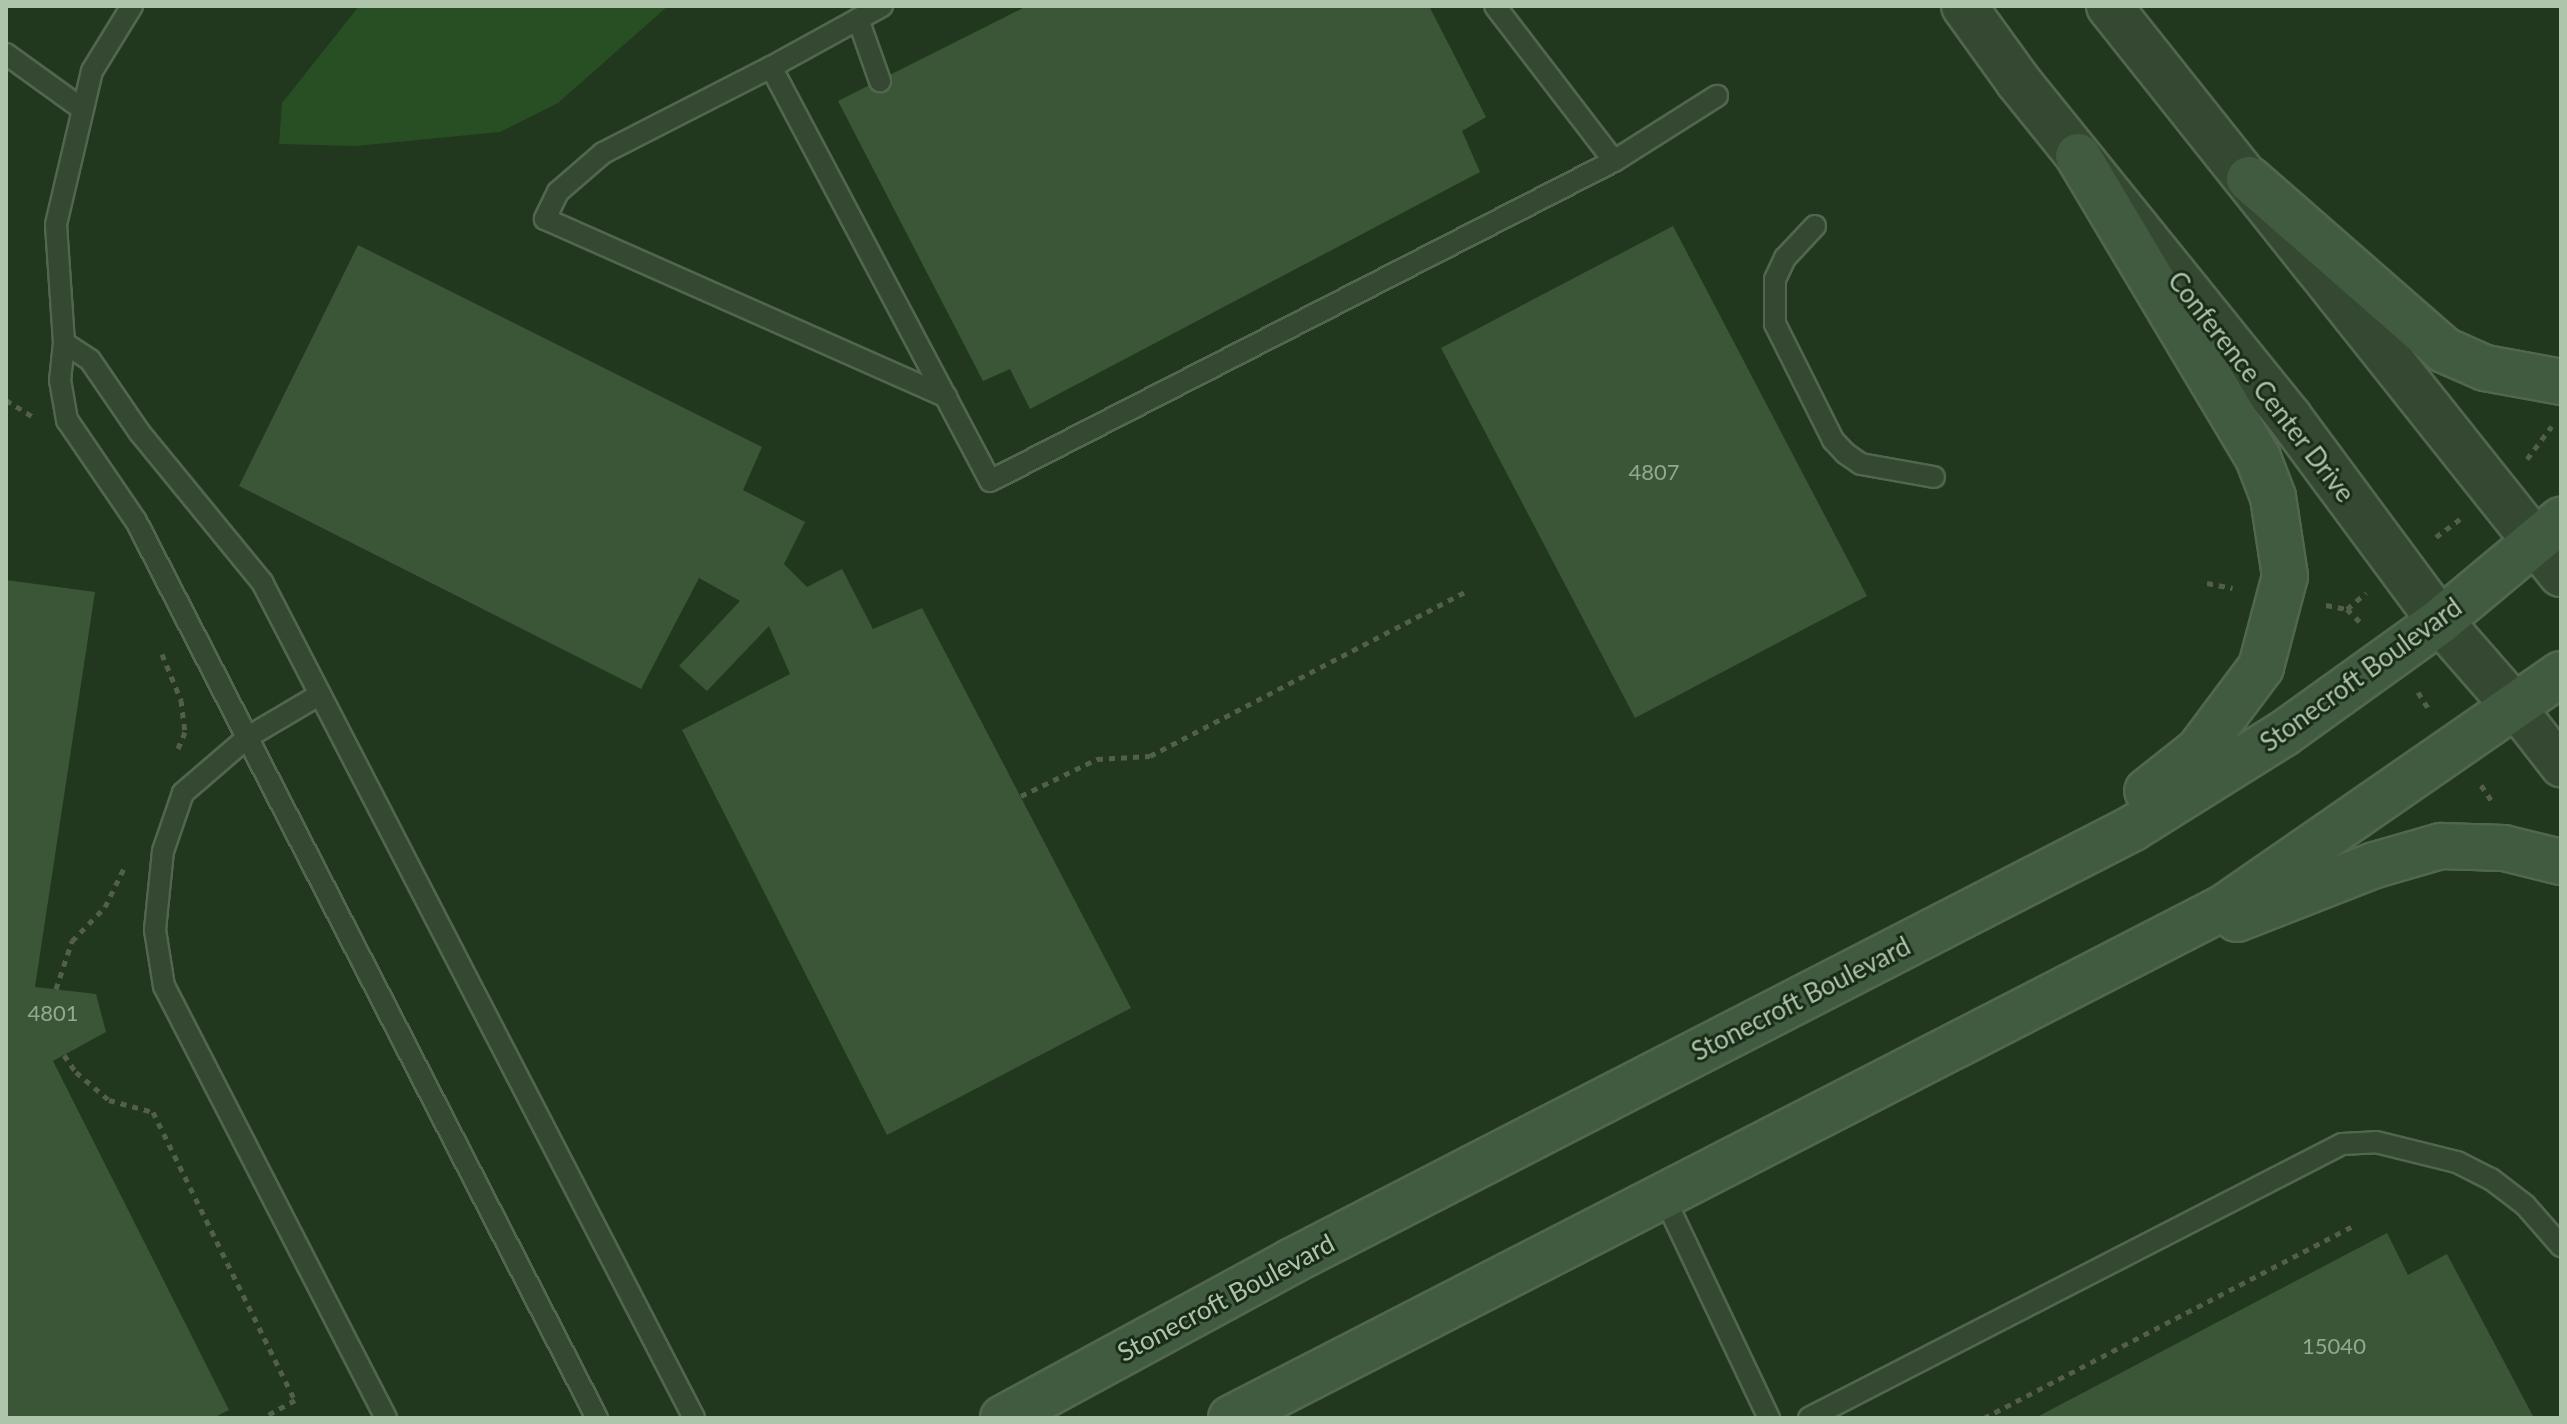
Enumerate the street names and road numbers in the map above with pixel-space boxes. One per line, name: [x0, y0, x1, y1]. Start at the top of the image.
street label: Conference Center Drive: [2161, 265, 2361, 509]
street label: Stonecroft Boulevard: [2254, 592, 2468, 758]
street label: Stonecroft Boulevard: [1687, 930, 1915, 1068]
street label: Stonecroft Boulevard: [1112, 1228, 1340, 1368]

